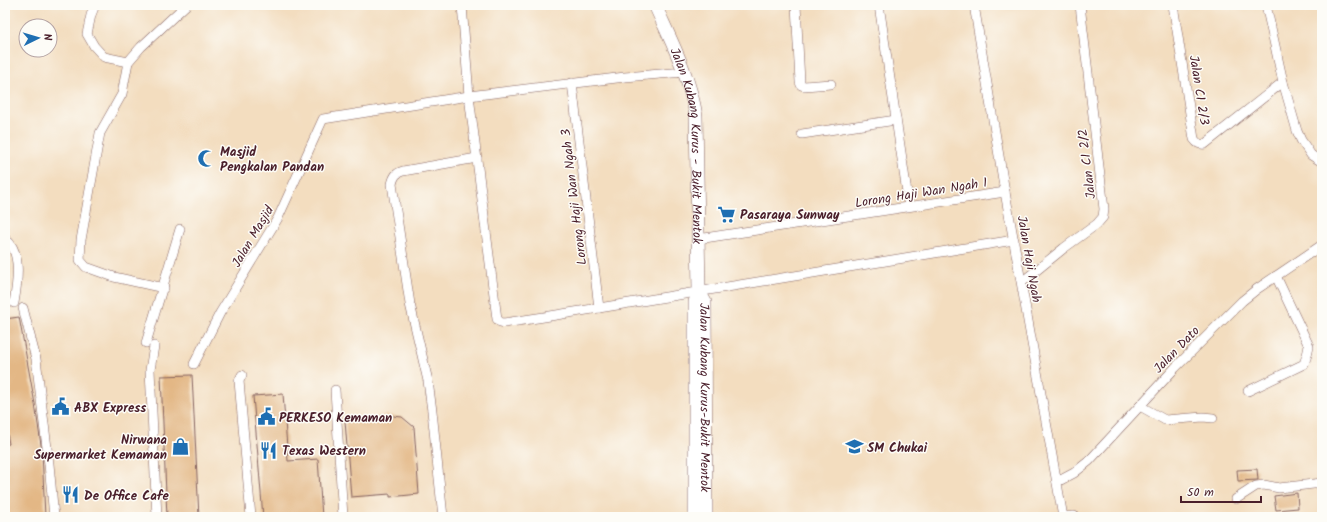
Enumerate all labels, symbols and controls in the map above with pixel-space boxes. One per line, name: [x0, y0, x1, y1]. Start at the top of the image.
north arrow: [18, 18, 58, 58]
text: N: [38, 33, 56, 42]
street label: Jalan Kubang Kurus - Bukit Mentok: [663, 45, 707, 245]
street label: Jalan C1 2/3: [1183, 54, 1214, 127]
street label: Lorong Haji Wan Ngah 3: [556, 128, 593, 266]
street label: Jalan C1 2/2: [1073, 128, 1102, 200]
place label: Masjid Pengkalan Pandan: [220, 142, 324, 178]
mosque icon: Masjid Pengkalan Pandan: [197, 148, 217, 168]
street label: Lorong Haji Wan Ngah 1: [854, 173, 989, 214]
street label: Jalan Masjid: [227, 202, 280, 271]
supermarket icon: Pasaraya Sunway: [717, 204, 737, 224]
place label: Pasaraya Sunway: [740, 205, 840, 226]
street label: Jalan Haji Ngah: [1011, 214, 1047, 304]
street label: Jalan Kubang Kurus-Bukit Mentok: [693, 303, 715, 493]
street label: Jalan Dato: [1149, 321, 1205, 379]
public building icon: ABX Express: [51, 397, 71, 417]
place label: ABX Express: [74, 398, 146, 419]
public building icon: PERKESO Kemaman: [256, 407, 276, 427]
place label: PERKESO Kemaman: [279, 408, 392, 429]
place label: Nirwana Supermarket Kemaman: [34, 430, 167, 466]
shop icon: Nirwana Supermarket Kemaman: [170, 436, 190, 456]
school or university icon: SM Chukai: [844, 437, 864, 457]
place label: SM Chukai: [867, 438, 928, 459]
restaurant icon: Texas Western: [259, 440, 279, 460]
place label: Texas Western: [282, 441, 366, 462]
scale bar: [1181, 478, 1261, 504]
text: 50 m: [1187, 483, 1214, 502]
restaurant icon: De Office Cafe: [61, 485, 81, 505]
place label: De Office Cafe: [84, 486, 169, 507]

